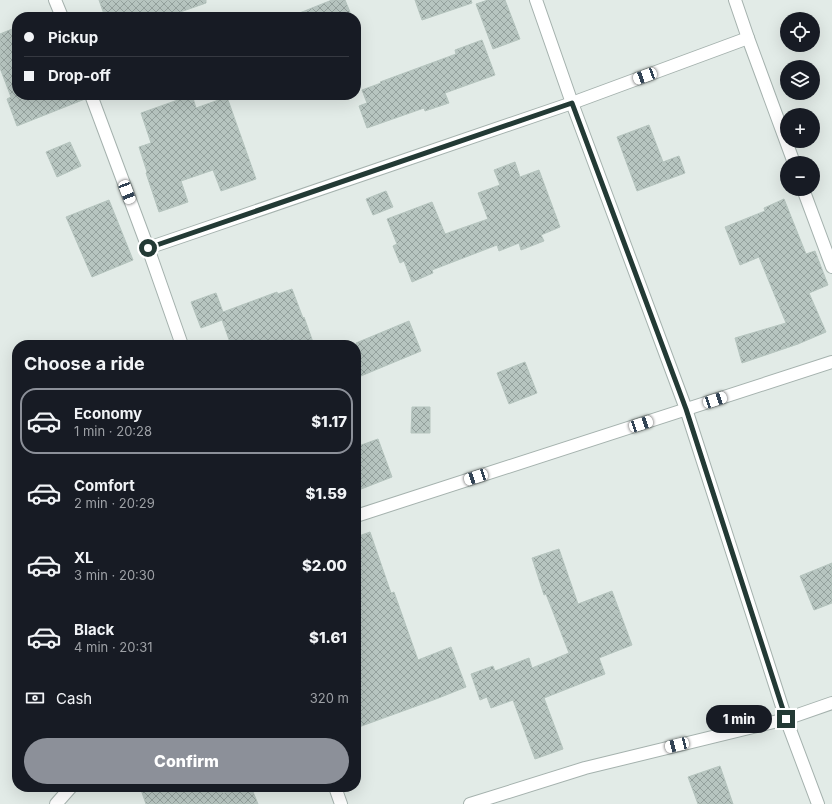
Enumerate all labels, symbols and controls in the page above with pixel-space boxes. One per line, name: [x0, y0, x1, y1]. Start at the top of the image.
map controls: [780, 12, 820, 196]
button: locate: [780, 12, 820, 52]
text: Pickup: [48, 28, 98, 47]
button: layers: [780, 60, 820, 100]
text: Drop-off: [48, 66, 111, 85]
car: [632, 66, 658, 86]
button: +: [780, 108, 820, 148]
button: −: [780, 156, 820, 196]
car: [117, 179, 137, 205]
route start: [139, 239, 157, 257]
text: Choose a ride: [24, 353, 145, 374]
car: [702, 391, 728, 409]
icon: car: [26, 403, 62, 439]
text: Economy: [74, 404, 142, 423]
text: $1.17: [311, 412, 347, 431]
car: [628, 415, 654, 433]
text: 1 min · 20:28: [74, 423, 152, 439]
car: [463, 468, 489, 486]
icon: car: [26, 475, 62, 511]
text: Comfort: [74, 476, 135, 495]
text: $1.59: [306, 484, 347, 503]
text: 2 min · 20:29: [74, 495, 155, 511]
icon: car: [26, 547, 62, 583]
text: XL: [74, 548, 94, 567]
text: $2.00: [302, 556, 347, 575]
text: 3 min · 20:30: [74, 567, 155, 583]
icon: car: [26, 619, 62, 655]
text: Black: [74, 620, 114, 639]
text: $1.61: [309, 628, 347, 647]
text: 4 min · 20:31: [74, 639, 153, 655]
icon: cash: [24, 687, 46, 709]
text: Cash: [56, 689, 92, 708]
text: 320 m: [310, 690, 349, 706]
callout: 1 min: [706, 705, 772, 733]
route end: [777, 710, 795, 728]
text: 1 min: [723, 711, 755, 727]
car: [664, 736, 690, 754]
button: Confirm: [24, 738, 349, 784]

